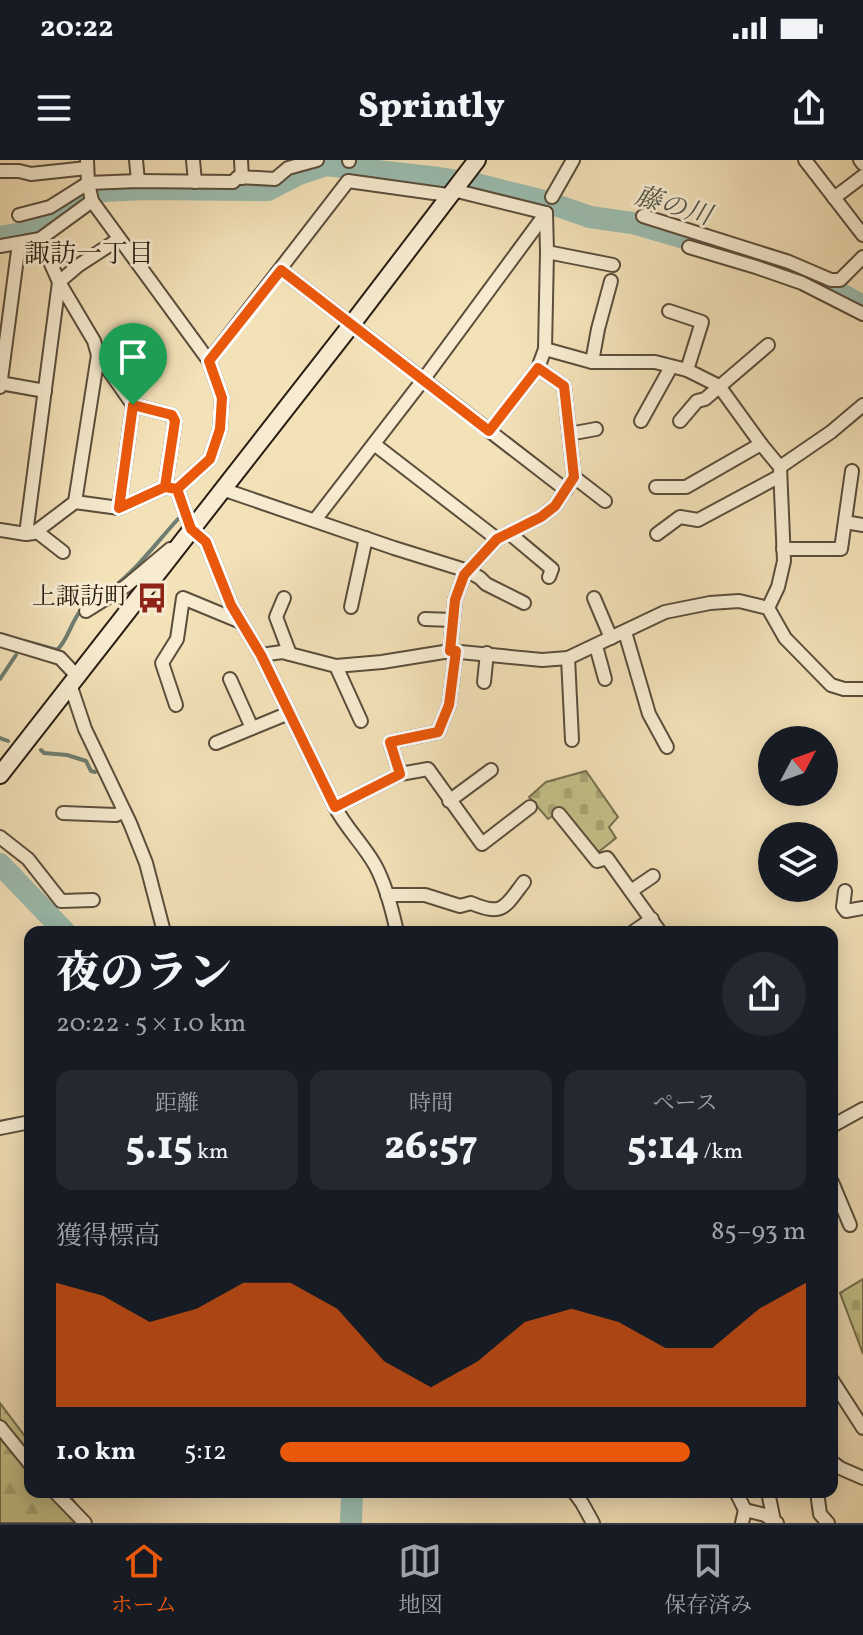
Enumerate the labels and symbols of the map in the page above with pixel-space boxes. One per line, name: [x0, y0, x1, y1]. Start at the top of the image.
water label: 藤の川: [631, 179, 718, 236]
district label: 諏訪一丁目: [24, 237, 154, 273]
pin: [99, 323, 167, 405]
place label: 上諏訪町: [32, 581, 128, 615]
bus stop icon: 上諏訪町: [135, 581, 169, 615]
north arrow: [758, 726, 838, 806]

